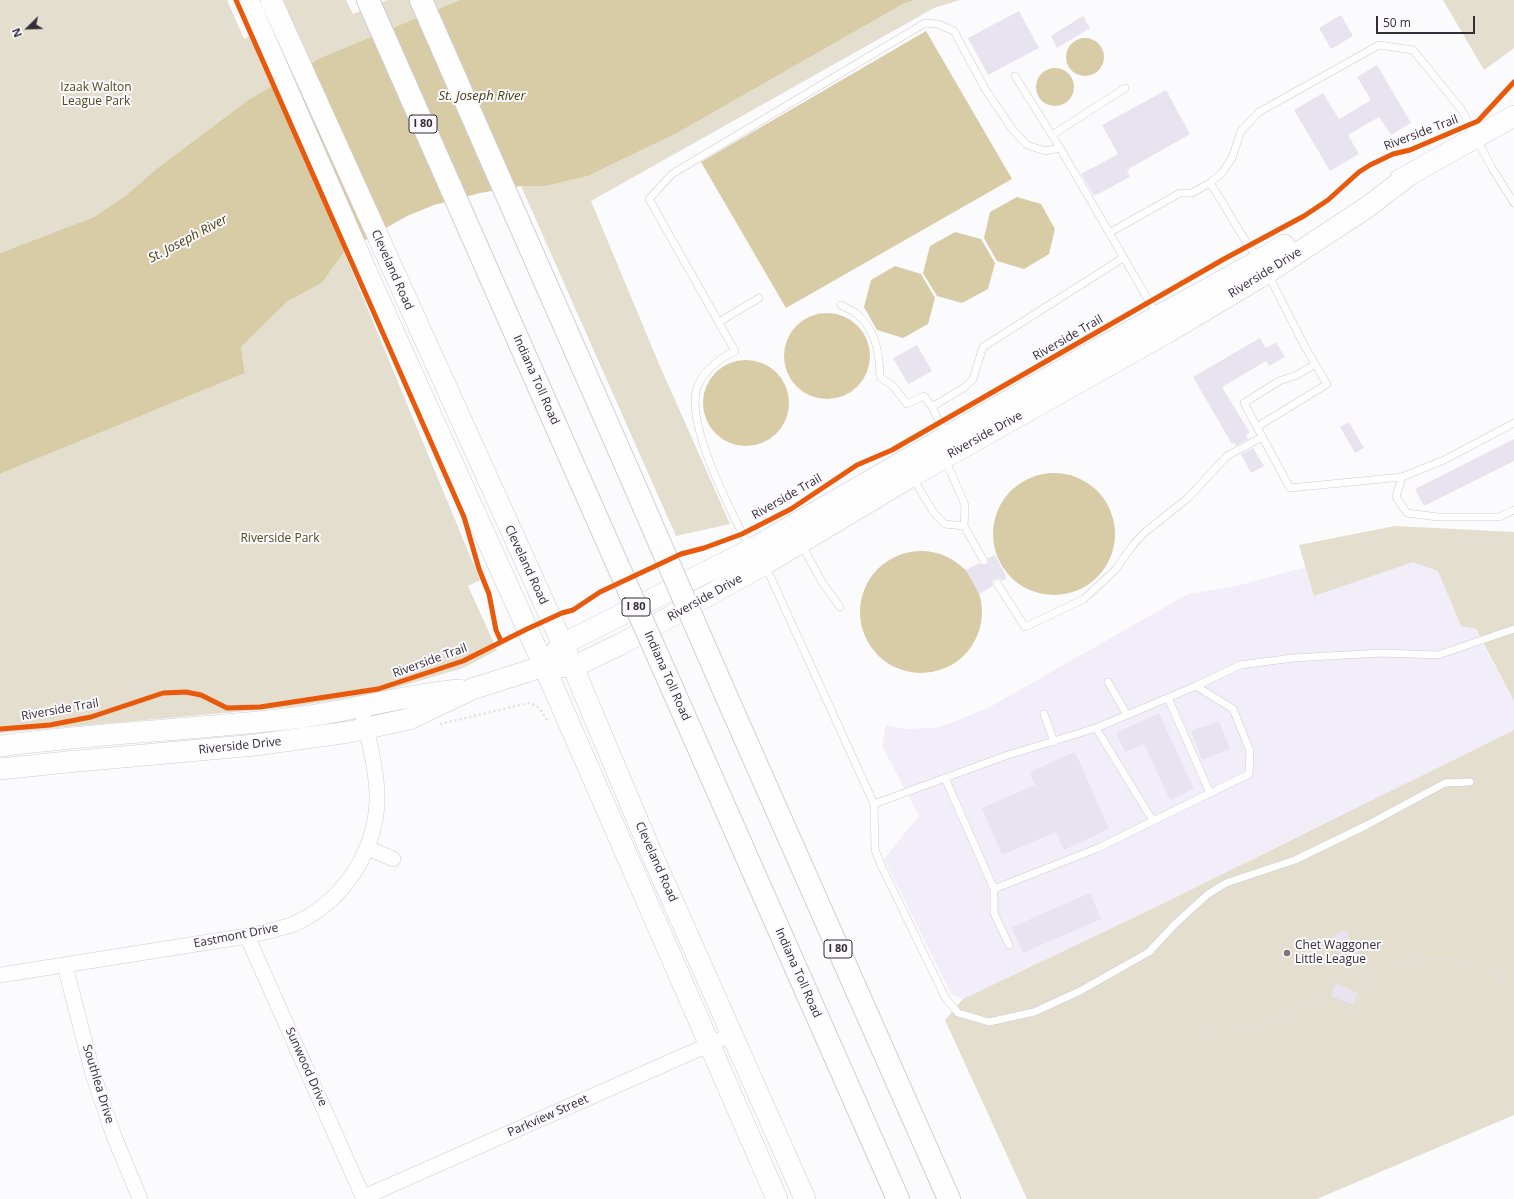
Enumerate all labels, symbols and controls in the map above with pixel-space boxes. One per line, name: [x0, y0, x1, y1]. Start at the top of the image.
north arrow: [8, 8, 48, 48]
scale bar: [1378, 8, 1477, 34]
text: 50 m: [1383, 14, 1411, 31]
text: N: [8, 26, 25, 40]
park label: Izaak Walton League Park: [60, 81, 132, 109]
water label: St. Joseph River: [438, 88, 526, 104]
street label: Riverside Trail: [1382, 112, 1460, 154]
road number: I 80: [409, 115, 437, 133]
water label: St. Joseph River: [146, 212, 230, 266]
street label: Cleveland Road: [368, 228, 416, 312]
street label: Riverside Drive: [1226, 245, 1304, 301]
street label: Riverside Trail: [1031, 312, 1105, 364]
street label: Indiana Toll Road: [510, 333, 562, 427]
street label: Riverside Drive: [945, 408, 1025, 462]
street label: Riverside Trail: [750, 471, 824, 523]
street label: Cleveland Road: [501, 523, 551, 607]
park label: Riverside Park: [240, 532, 320, 546]
street label: Riverside Drive: [665, 571, 745, 625]
road number: I 80: [622, 598, 650, 616]
street label: Indiana Toll Road: [641, 629, 693, 723]
street label: Riverside Trail: [391, 641, 469, 681]
street label: Riverside Trail: [20, 696, 100, 724]
street label: Riverside Drive: [198, 734, 282, 758]
street label: Cleveland Road: [632, 820, 680, 904]
street label: Eastmont Drive: [193, 921, 279, 951]
street label: Indiana Toll Road: [772, 926, 824, 1020]
place label: Chet Waggoner Little League: [1295, 939, 1381, 967]
road number: I 80: [824, 940, 852, 958]
marker: Chet Waggoner Little League: [1282, 948, 1292, 958]
street label: Sunwood Drive: [282, 1025, 330, 1109]
street label: Southlea Drive: [79, 1043, 117, 1125]
street label: Parkview Street: [505, 1092, 591, 1140]

